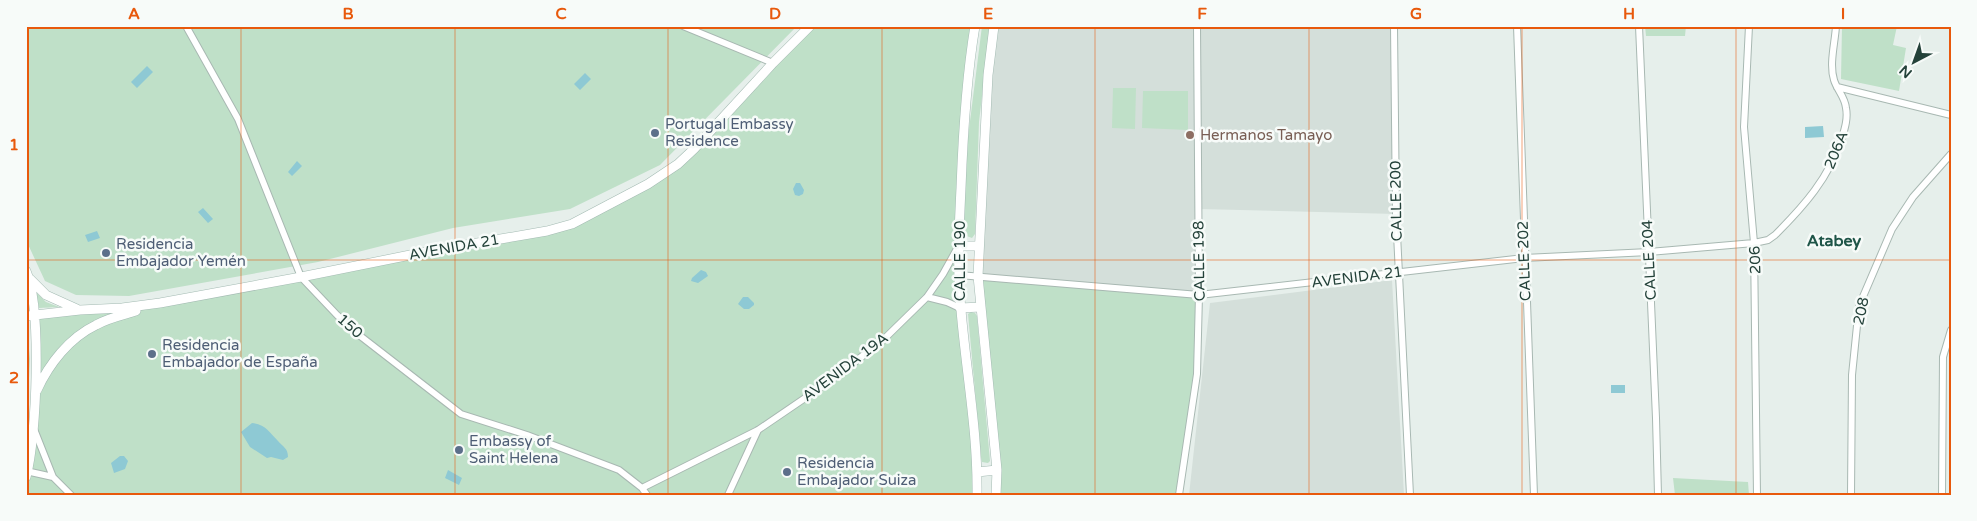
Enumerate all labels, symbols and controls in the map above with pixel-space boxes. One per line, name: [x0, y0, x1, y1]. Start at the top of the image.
text: A: [128, 4, 140, 24]
text: B: [342, 4, 354, 24]
text: C: [555, 4, 567, 24]
text: D: [769, 4, 781, 24]
text: E: [983, 4, 993, 24]
text: F: [1197, 4, 1207, 24]
text: G: [1410, 4, 1422, 24]
text: H: [1623, 4, 1635, 24]
text: I: [1841, 4, 1845, 24]
north arrow: [1890, 38, 1940, 88]
text: N: [1896, 61, 1916, 82]
place label: Portugal Embassy Residence: [665, 115, 794, 150]
place label: Hermanos Tamayo: [1200, 126, 1332, 144]
marker: Portugal Embassy Residence: [649, 127, 661, 139]
street label: 206A: [1820, 128, 1852, 172]
marker: Hermanos Tamayo: [1184, 129, 1196, 141]
text: 1: [9, 135, 19, 155]
street label: CALLE 200: [1386, 161, 1406, 241]
street label: CALLE 204: [1638, 219, 1660, 301]
street label: CALLE 202: [1514, 220, 1534, 302]
street label: CALLE 190: [951, 221, 969, 301]
street label: CALLE 198: [1189, 221, 1209, 301]
street label: AVENIDA 21: [407, 230, 501, 264]
district label: Atabey: [1807, 231, 1862, 251]
place label: Residencia Embajador Yemén: [116, 235, 246, 270]
street label: 206: [1746, 246, 1764, 274]
marker: Residencia Embajador Yemén: [100, 247, 112, 259]
street label: AVENIDA 21: [1310, 262, 1404, 292]
street label: 208: [1849, 295, 1873, 327]
street label: 150: [333, 310, 367, 342]
street label: AVENIDA 19A: [798, 329, 892, 405]
place label: Residencia Embajador de España: [162, 336, 318, 371]
marker: Residencia Embajador de España: [146, 348, 158, 360]
text: 2: [9, 368, 19, 388]
place label: Embassy of Saint Helena: [469, 432, 558, 467]
marker: Embassy of Saint Helena: [453, 444, 465, 456]
place label: Residencia Embajador Suiza: [797, 454, 916, 489]
marker: Residencia Embajador Suiza: [781, 466, 793, 478]

